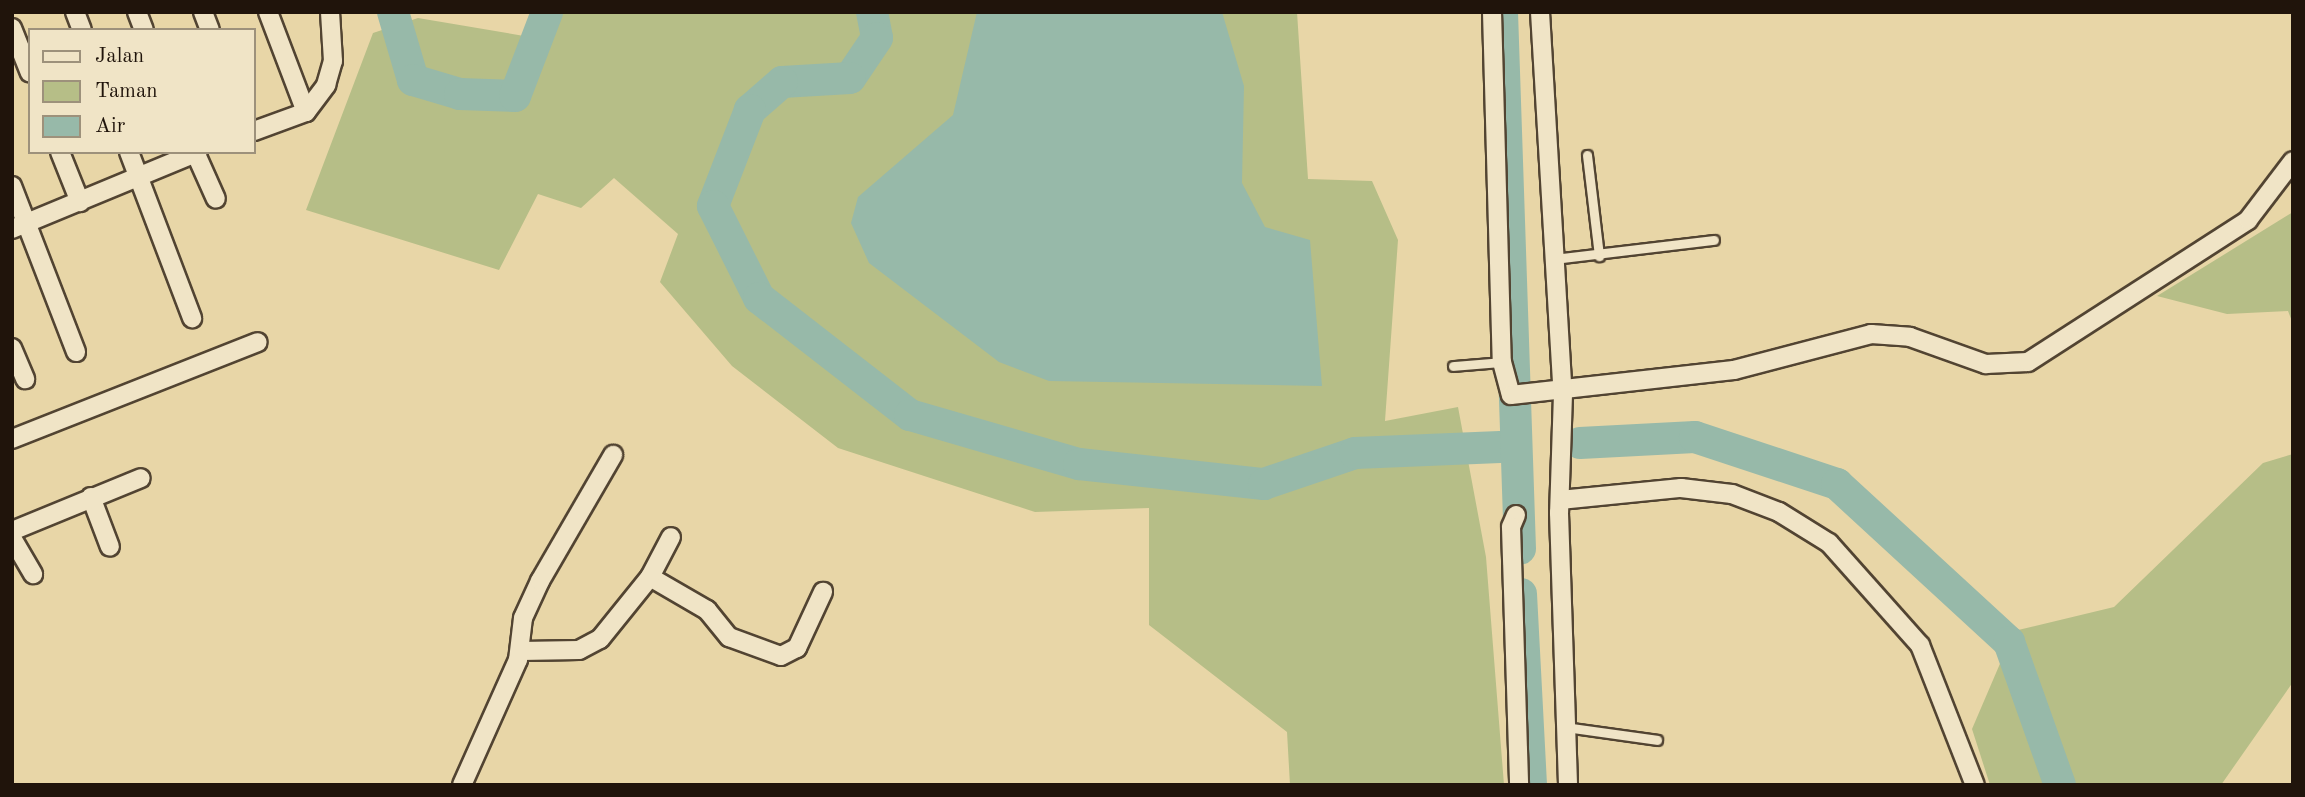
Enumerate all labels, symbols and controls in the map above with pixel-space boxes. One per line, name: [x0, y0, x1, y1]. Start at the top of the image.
legend: [28, 28, 256, 154]
text: Jalan: [95, 46, 144, 67]
text: Taman: [95, 81, 158, 102]
text: Air: [95, 116, 125, 137]

